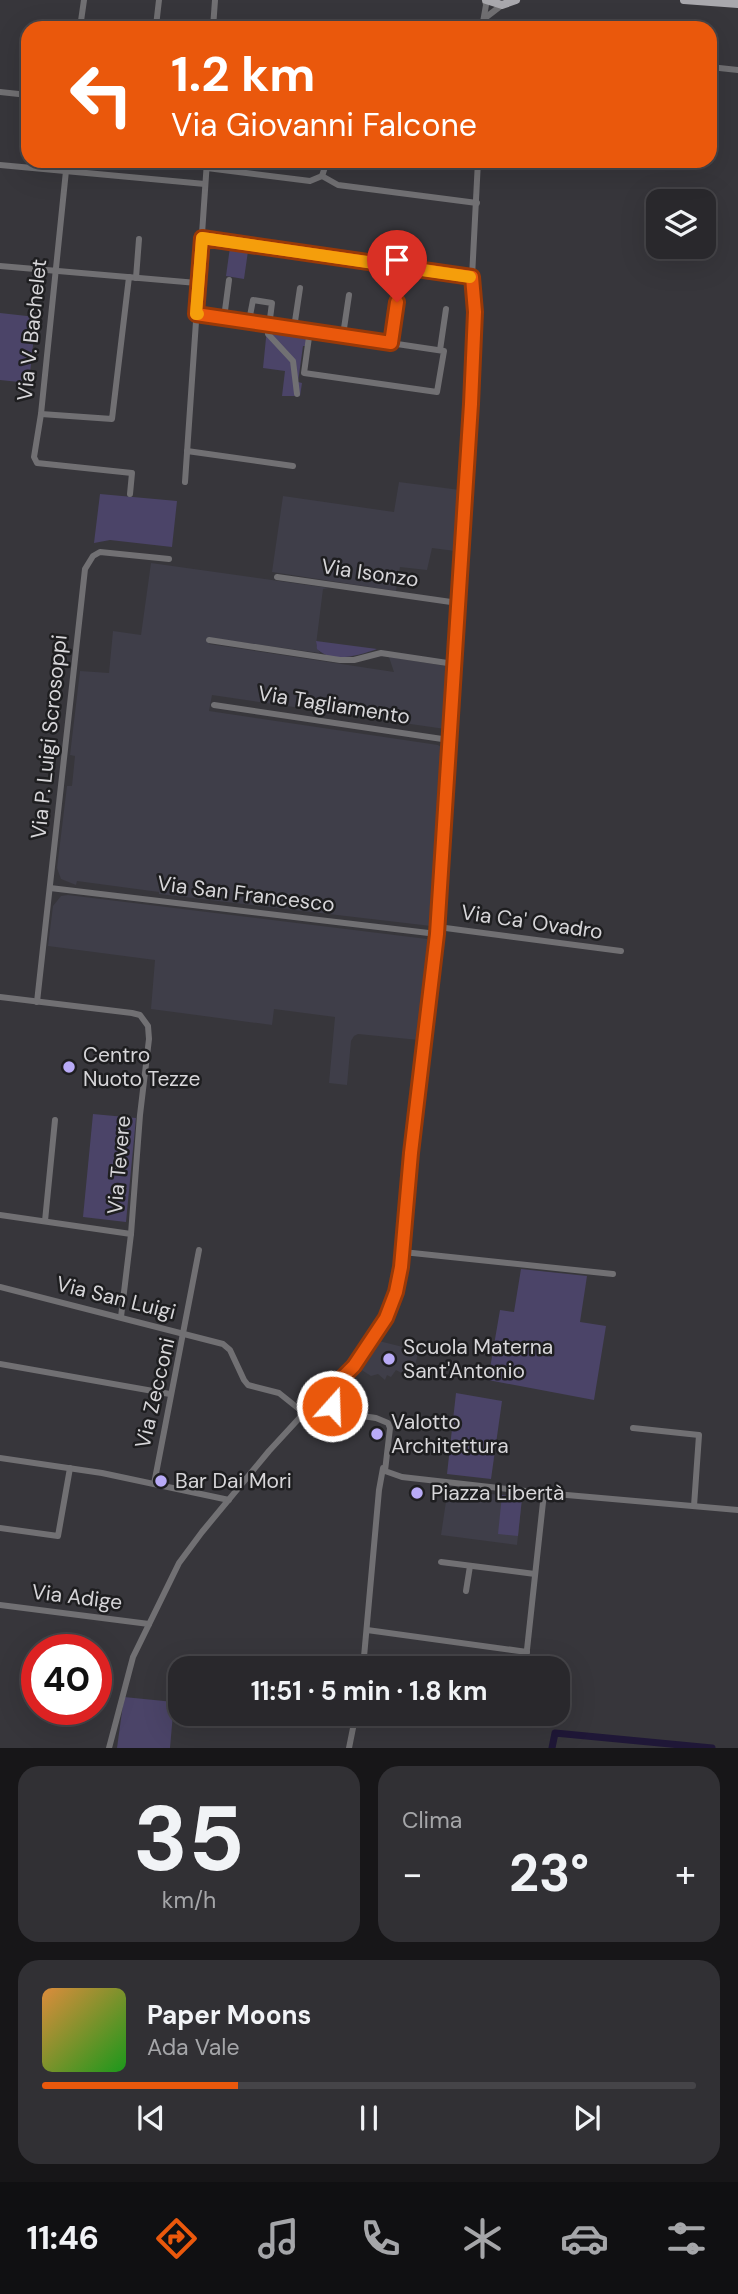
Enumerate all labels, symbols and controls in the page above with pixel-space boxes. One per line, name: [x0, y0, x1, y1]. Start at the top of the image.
text: 1.2 km: [171, 42, 315, 106]
icon: left: [56, 49, 147, 140]
text: Via Giovanni Falcone: [171, 104, 477, 146]
map controls: [646, 189, 716, 259]
button: layers: [646, 189, 716, 259]
pin: [367, 230, 427, 302]
icon: arrive: [378, 241, 416, 279]
street label: Via V. Bachelet: [11, 258, 53, 402]
street label: Via Isonzo: [319, 552, 421, 594]
street label: Via P. Luigi Scrosoppi: [24, 633, 74, 841]
street label: Via Tagliamento: [256, 679, 412, 731]
street label: Via San Francesco: [156, 869, 336, 919]
street label: Via Ca' Ovadro: [459, 898, 605, 946]
place label: Centro Nuoto Tezze: [83, 1041, 201, 1093]
marker: Centro Nuoto Tezze: [61, 1059, 77, 1075]
street label: Via Tevere: [101, 1114, 137, 1216]
street label: Via San Luigi: [53, 1270, 179, 1326]
place label: Scuola Materna Sant'Antonio: [403, 1333, 553, 1385]
street label: Via Zecconi: [129, 1335, 181, 1451]
marker: Scuola Materna Sant'Antonio: [381, 1351, 397, 1367]
position arrow: [295, 1369, 369, 1443]
place label: Valotto Architettura: [391, 1408, 509, 1460]
marker: Valotto Architettura: [369, 1426, 385, 1442]
place label: Bar Dai Mori: [175, 1467, 292, 1495]
marker: Bar Dai Mori: [153, 1473, 169, 1489]
place label: Piazza Libertà: [431, 1479, 565, 1507]
marker: Piazza Libertà: [409, 1485, 425, 1501]
street label: Via Adige: [30, 1578, 124, 1616]
speed limit sign: 40: [21, 1634, 112, 1725]
text: 11:51 · 5 min · 1.8 km: [251, 1674, 487, 1708]
text: 35: [133, 1780, 245, 1898]
text: Clima: [402, 1805, 462, 1835]
text: 23°: [509, 1839, 589, 1907]
text: −: [402, 1849, 423, 1899]
text: +: [675, 1849, 696, 1899]
text: km/h: [162, 1885, 216, 1915]
text: Paper Moons: [147, 1998, 311, 2032]
text: Ada Vale: [147, 2032, 240, 2062]
icon: previous: [132, 2099, 170, 2137]
icon: pause: [350, 2099, 388, 2137]
icon: next: [568, 2099, 606, 2137]
icon: directions: [152, 2214, 201, 2263]
icon: music: [254, 2214, 303, 2263]
icon: phone: [356, 2214, 405, 2263]
icon: climate: [458, 2214, 507, 2263]
icon: car: [560, 2214, 609, 2263]
icon: filters: [662, 2214, 711, 2263]
text: 11:46: [27, 2217, 99, 2259]

